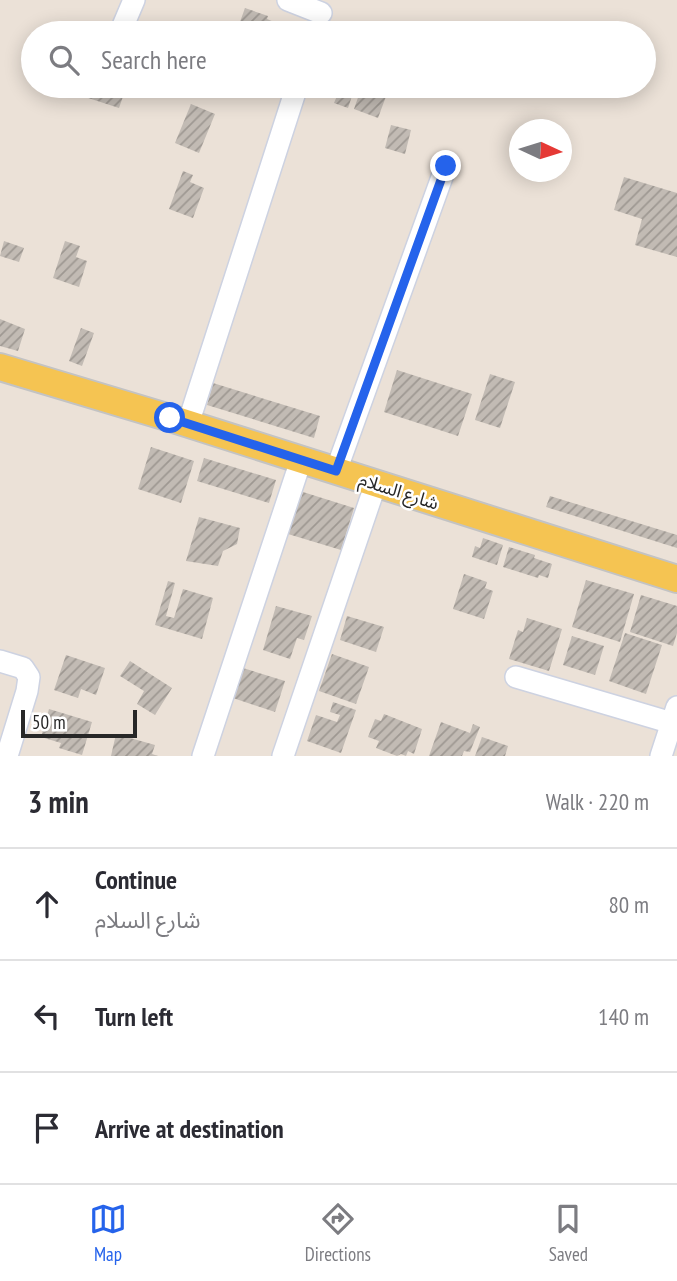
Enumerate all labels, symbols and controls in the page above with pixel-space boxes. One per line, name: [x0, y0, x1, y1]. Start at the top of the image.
search box: [21, 21, 656, 98]
icon: search: [45, 41, 83, 79]
text: Search here: [101, 43, 207, 76]
north arrow: [509, 119, 572, 182]
route end: [430, 150, 461, 181]
route start: [154, 402, 185, 433]
street label: شارع السلام: [355, 467, 442, 518]
scale bar: [21, 707, 136, 739]
text: 50 m: [32, 710, 66, 734]
text: 3 min: [28, 782, 89, 821]
text: Walk · 220 m: [546, 787, 649, 816]
text: Continue: [95, 863, 177, 896]
icon: ahead: [28, 885, 66, 923]
text: 80 m: [608, 890, 649, 919]
text: شارع السلام: [95, 905, 201, 934]
icon: left: [28, 997, 66, 1035]
text: Turn left: [95, 1000, 173, 1033]
text: 140 m: [598, 1002, 649, 1031]
icon: arrive: [28, 1109, 66, 1147]
text: Arrive at destination: [95, 1112, 284, 1145]
tab: Map: [89, 1200, 127, 1266]
tab: Directions: [305, 1200, 371, 1266]
tab: Saved: [549, 1200, 588, 1266]

